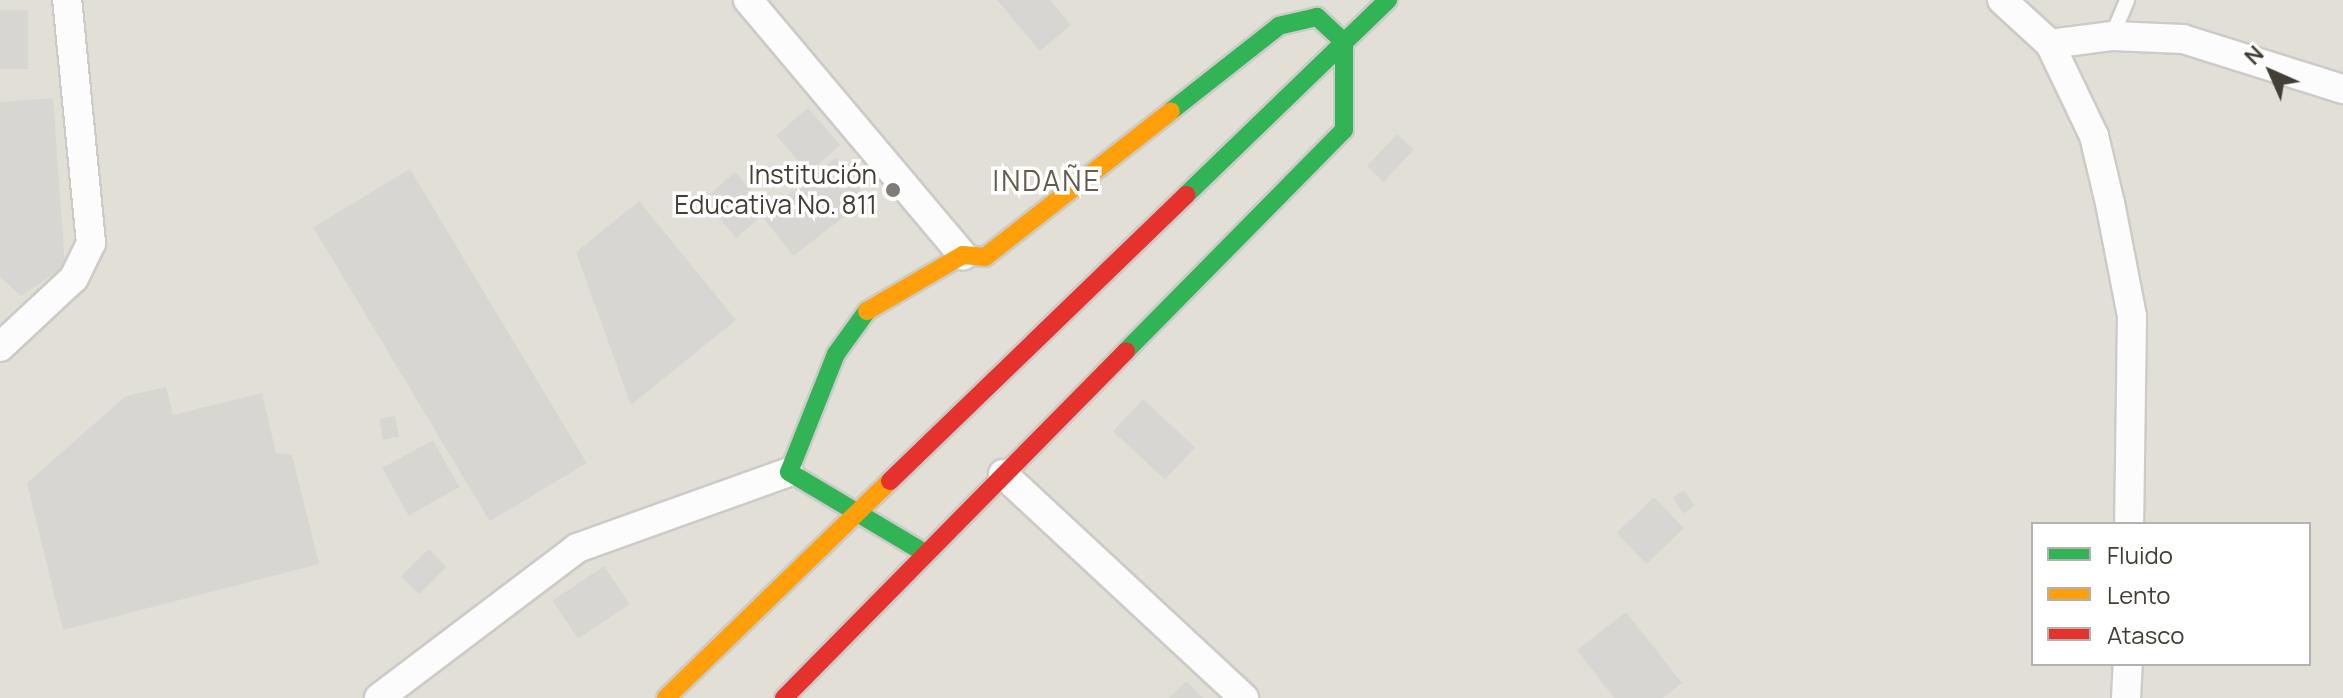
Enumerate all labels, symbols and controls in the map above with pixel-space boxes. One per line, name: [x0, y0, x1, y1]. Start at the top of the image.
north arrow: [2231, 32, 2311, 112]
text: N: [2238, 39, 2270, 71]
place label: Institución Educativa No. 811: [674, 159, 877, 220]
district label: INDAÑE: [993, 163, 1101, 197]
marker: Institución Educativa No. 811: [884, 181, 902, 199]
legend: [2031, 522, 2311, 666]
text: Fluido: [2107, 538, 2173, 571]
text: Lento: [2107, 578, 2171, 611]
text: Atasco: [2107, 618, 2184, 651]

